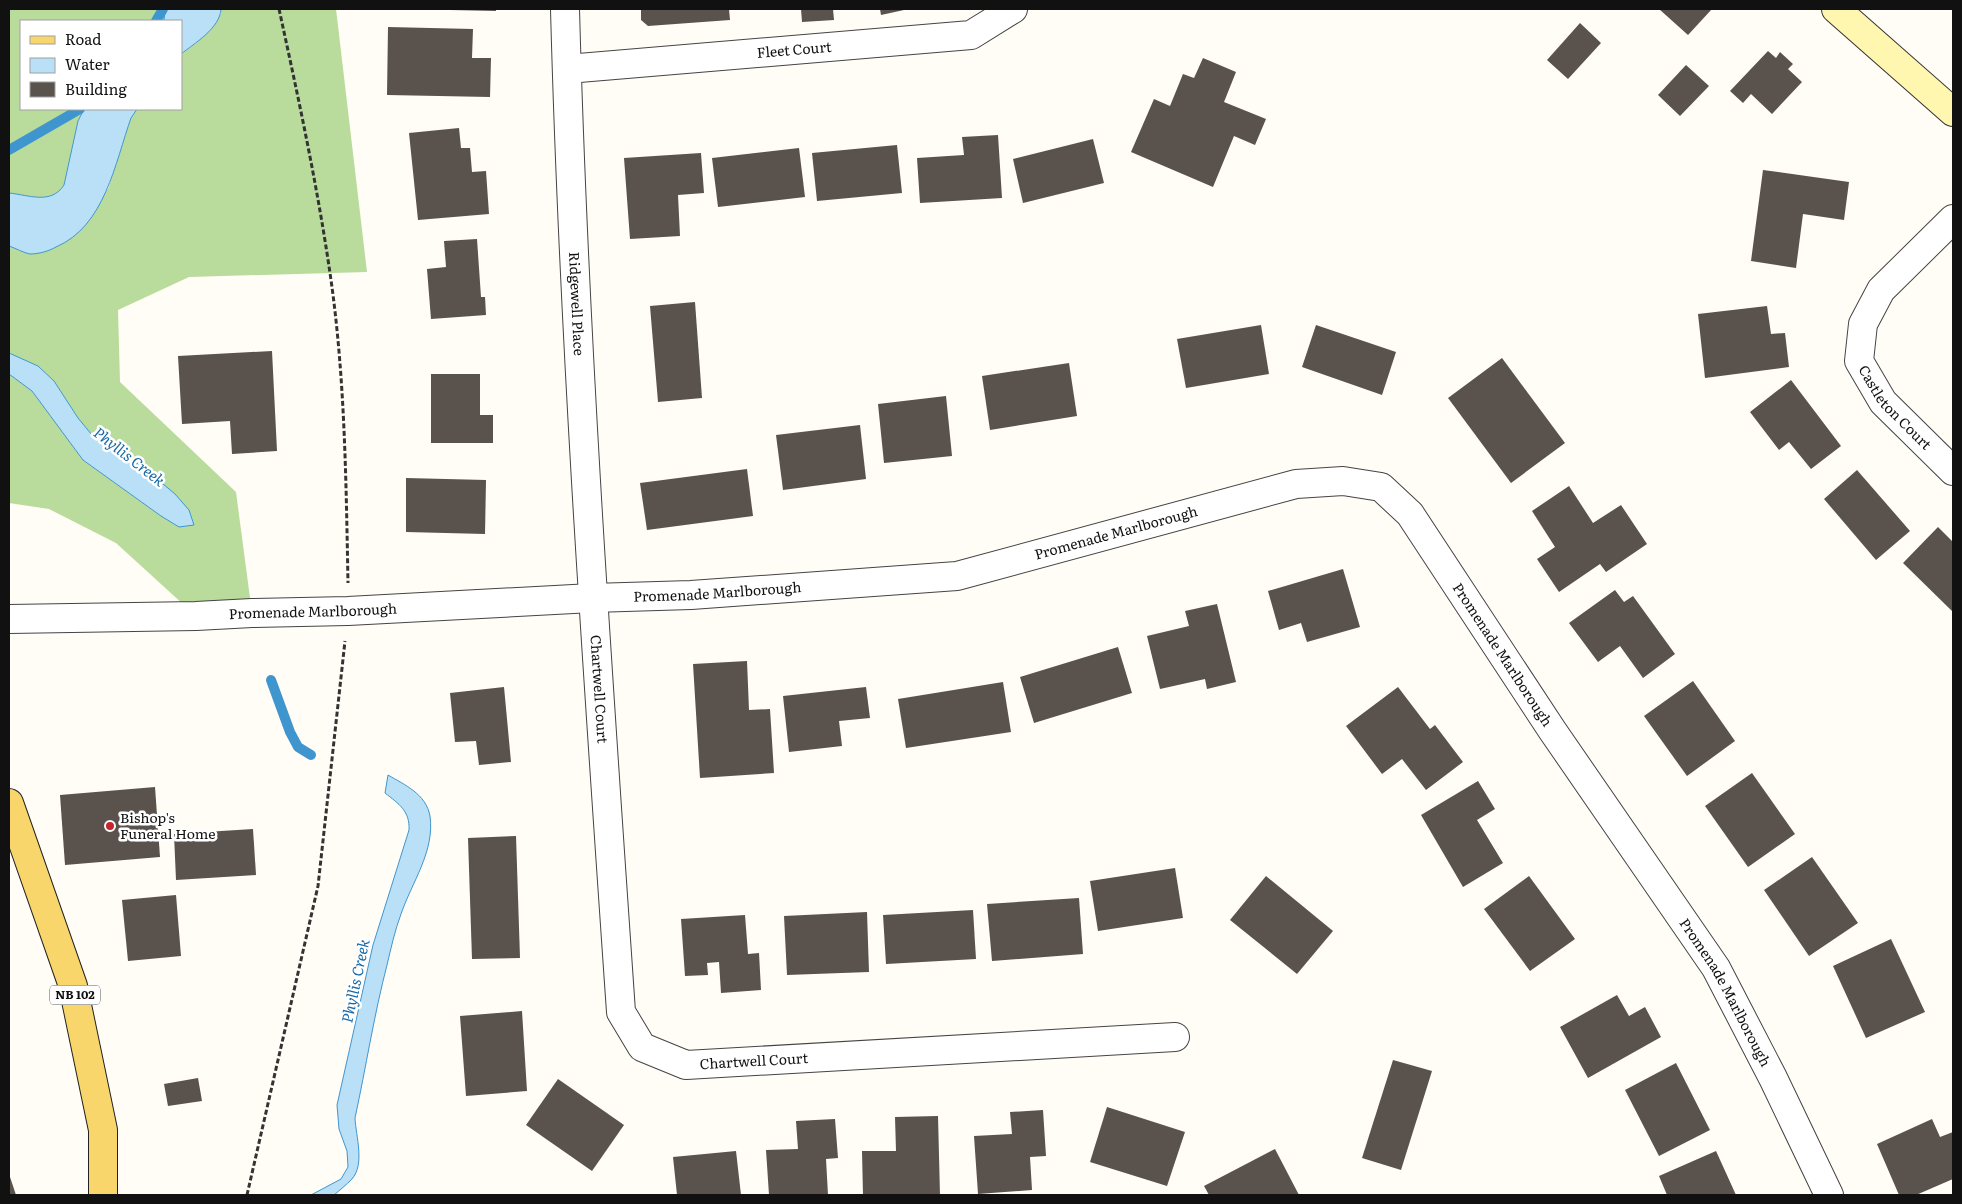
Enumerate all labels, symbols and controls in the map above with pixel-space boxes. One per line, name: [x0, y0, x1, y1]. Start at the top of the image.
legend: [20, 20, 182, 110]
text: Road: [65, 27, 101, 50]
street label: Fleet Court: [756, 36, 833, 62]
text: Water: [65, 52, 110, 75]
text: Building: [65, 77, 127, 100]
street label: Ridgewell Place: [565, 251, 590, 356]
street label: Castleton Court: [1855, 361, 1937, 454]
water label: Phyllis Creek: [89, 421, 171, 492]
street label: Promenade Marlborough: [1032, 500, 1200, 564]
street label: Promenade Marlborough: [633, 576, 802, 606]
street label: Promenade Marlborough: [1449, 578, 1558, 730]
street label: Promenade Marlborough: [228, 597, 397, 623]
street label: Chartwell Court: [586, 634, 614, 744]
place label: Bishop's Funeral Home: [120, 807, 216, 843]
marker: Bishop's Funeral Home: [104, 820, 116, 832]
street label: Promenade Marlborough: [1676, 914, 1776, 1070]
water label: Phyllis Creek: [334, 936, 375, 1025]
road number: NB 102: [50, 986, 100, 1004]
street label: Chartwell Court: [699, 1047, 809, 1073]

